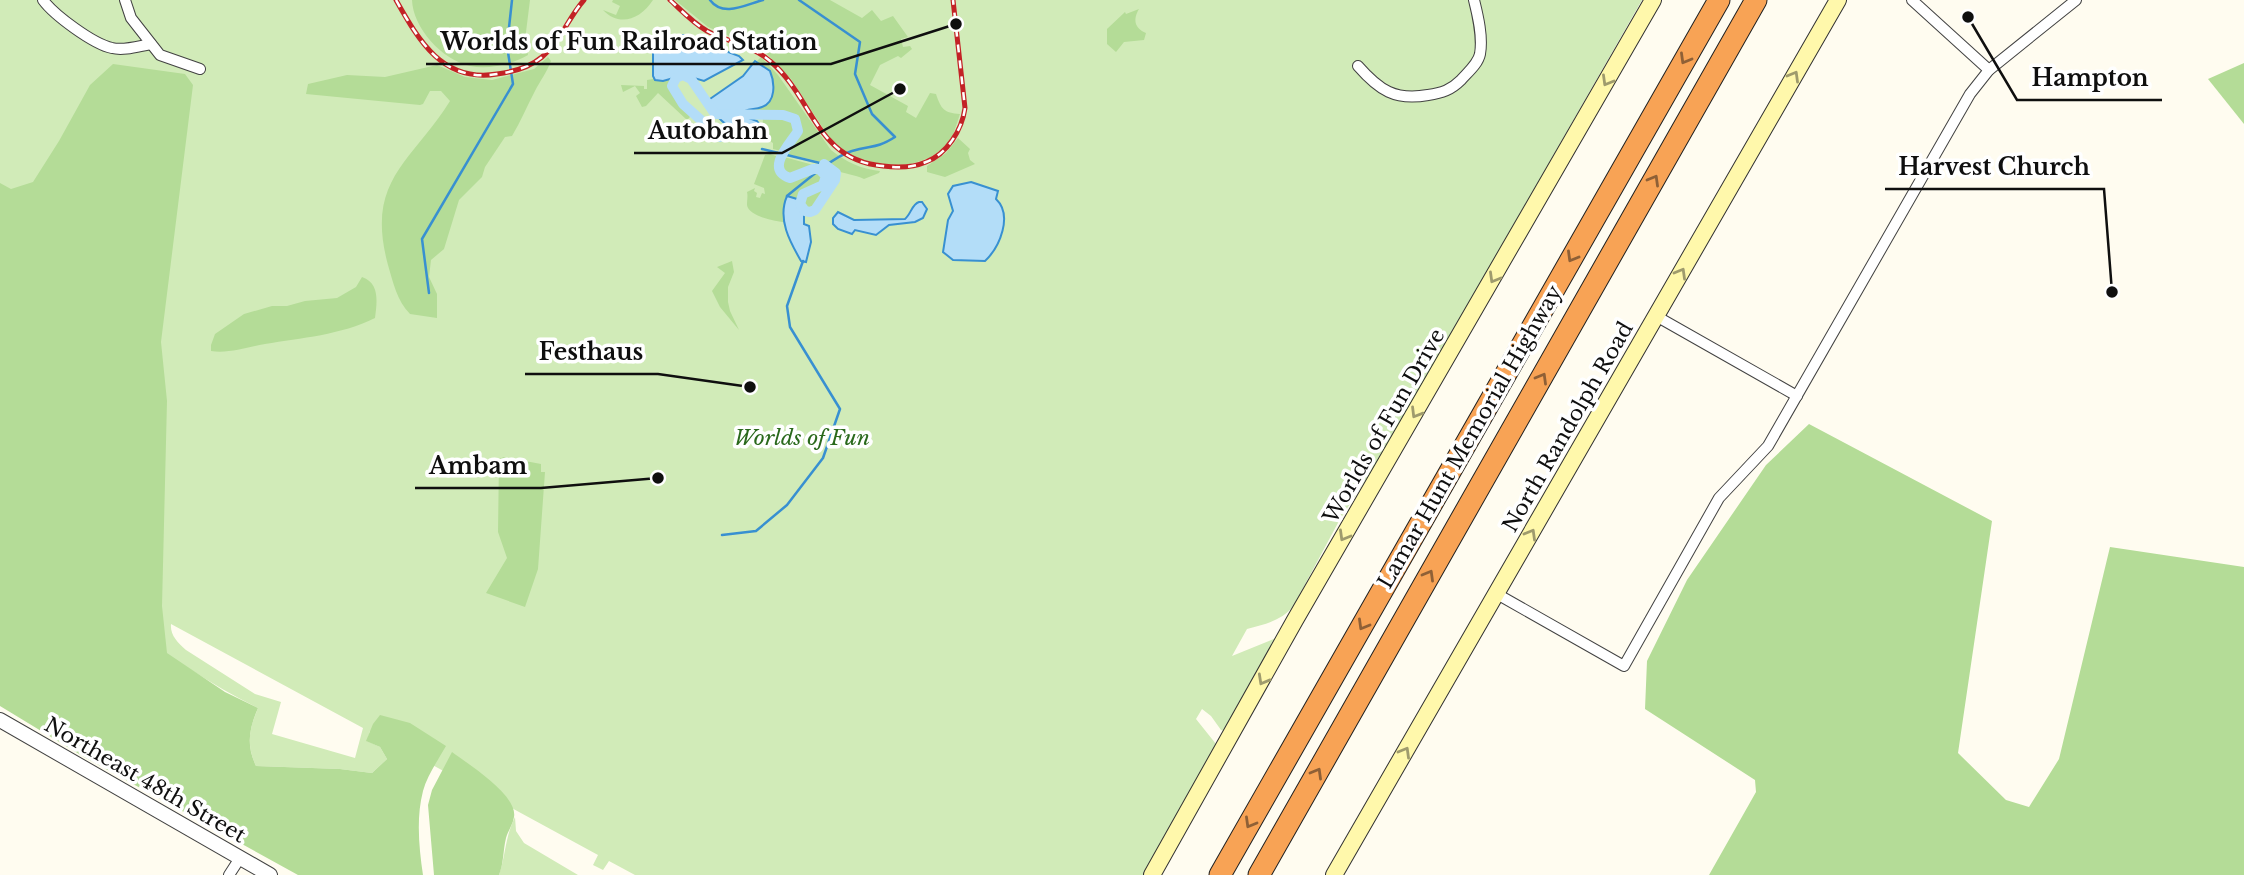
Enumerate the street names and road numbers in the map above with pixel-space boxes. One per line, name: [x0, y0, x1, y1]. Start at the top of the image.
street label: Lamar Hunt Memorial Highway: [1372, 280, 1568, 593]
street label: North Randolph Road: [1497, 317, 1639, 537]
street label: Worlds of Fun Drive: [1317, 324, 1450, 529]
street label: Northeast 48th Street: [40, 712, 250, 848]

